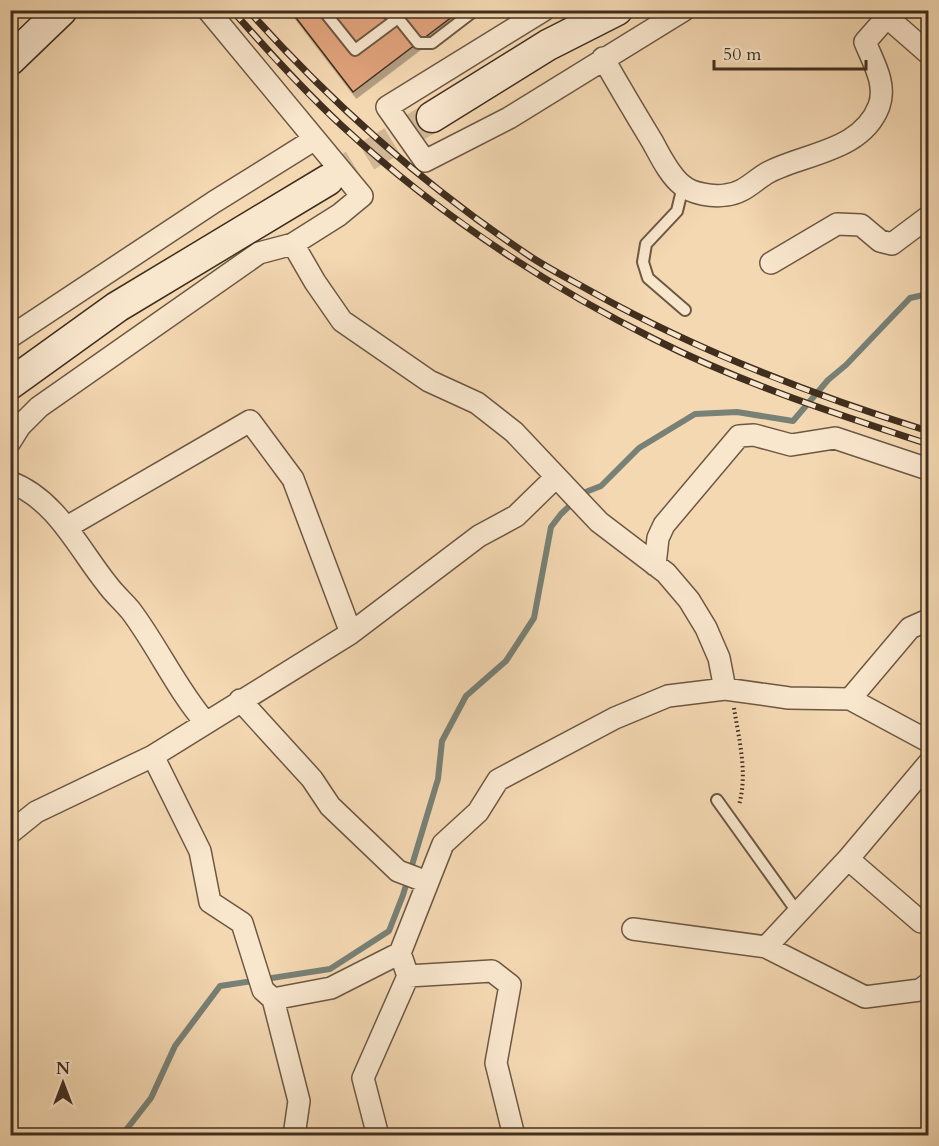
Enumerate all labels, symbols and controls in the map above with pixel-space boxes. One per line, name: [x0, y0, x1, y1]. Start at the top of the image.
scale bar: [714, 33, 866, 71]
text: 50 m: [723, 42, 762, 67]
north arrow: [33, 1053, 93, 1113]
text: N: [56, 1058, 70, 1080]

